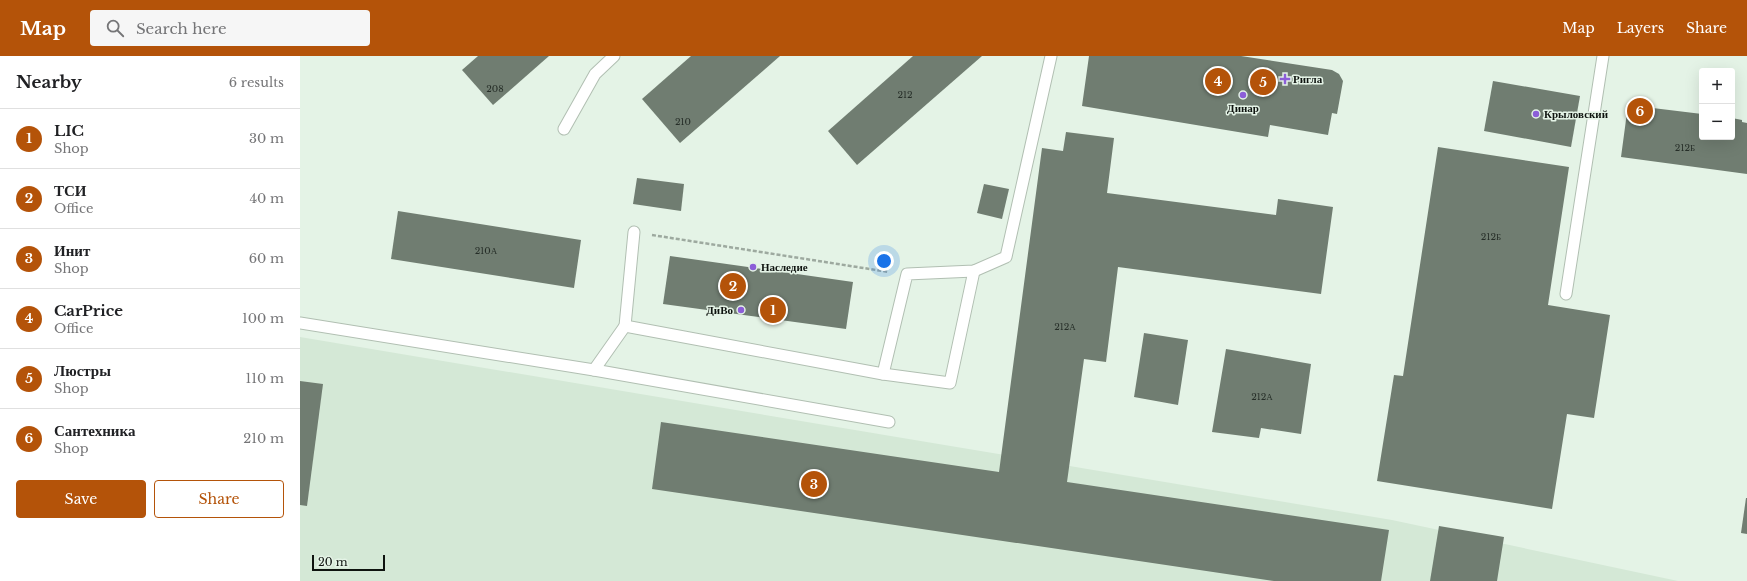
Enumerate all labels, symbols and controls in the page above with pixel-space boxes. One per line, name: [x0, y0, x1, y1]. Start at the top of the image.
search box: [90, 10, 370, 46]
text: Map: [20, 17, 66, 40]
icon: search: [104, 17, 126, 39]
text: Search here: [136, 19, 227, 38]
text: Map: [1562, 19, 1595, 37]
text: Layers: [1617, 19, 1664, 37]
text: Share: [1686, 19, 1727, 37]
pin: 4: [1205, 66, 1231, 96]
pin: 5: [1250, 67, 1276, 97]
map controls: [1699, 68, 1735, 140]
button: +: [1699, 68, 1735, 104]
text: Nearby: [16, 72, 82, 93]
place label: Ригла: [1293, 72, 1323, 86]
text: 6 results: [229, 74, 284, 91]
marker: Ригла: [1280, 74, 1290, 84]
house number: 208: [486, 83, 504, 94]
house number: 212: [897, 89, 913, 100]
marker: Динар: [1238, 90, 1248, 100]
pin: 6: [1627, 96, 1653, 126]
place label: Динар: [1227, 101, 1259, 115]
button: −: [1699, 104, 1735, 140]
place label: Крыловский: [1544, 107, 1609, 121]
marker: Крыловский: [1531, 109, 1541, 119]
house number: 210: [675, 116, 691, 127]
text: LIC: [54, 121, 84, 140]
text: 1: [26, 130, 32, 147]
text: 30 m: [249, 130, 284, 147]
text: Shop: [54, 140, 89, 157]
house number: 212Б: [1675, 142, 1695, 153]
text: ТСИ: [54, 181, 87, 200]
text: 2: [25, 190, 33, 207]
text: 40 m: [249, 190, 284, 207]
text: Office: [54, 200, 93, 217]
house number: 212Б: [1481, 231, 1501, 242]
text: Инит: [54, 241, 90, 260]
house number: 210А: [475, 245, 498, 256]
text: 3: [25, 250, 33, 267]
text: 60 m: [249, 250, 284, 267]
your location: [874, 251, 894, 271]
text: Shop: [54, 260, 89, 277]
place label: Наследие: [761, 260, 808, 274]
marker: Наследие: [748, 262, 758, 272]
pin: 2: [720, 271, 746, 301]
pin: 1: [760, 295, 786, 325]
text: CarPrice: [54, 301, 123, 320]
place label: ДиВо: [706, 303, 733, 317]
marker: ДиВо: [736, 305, 746, 315]
text: 4: [25, 310, 33, 327]
text: 100 m: [242, 310, 284, 327]
text: Office: [54, 320, 93, 337]
house number: 212А: [1054, 321, 1076, 332]
text: Люстры: [54, 361, 111, 380]
text: 5: [25, 370, 33, 387]
text: 110 m: [245, 370, 284, 387]
text: Shop: [54, 380, 89, 397]
house number: 212А: [1251, 391, 1273, 402]
text: Сантехника: [54, 421, 135, 440]
text: 6: [25, 430, 33, 447]
text: 210 m: [243, 430, 284, 447]
text: Shop: [54, 440, 89, 457]
pin: 3: [801, 469, 827, 499]
button: Save: [16, 480, 146, 518]
button: Share: [154, 480, 284, 518]
scale bar: [312, 553, 385, 572]
text: 20 m: [318, 555, 348, 569]

